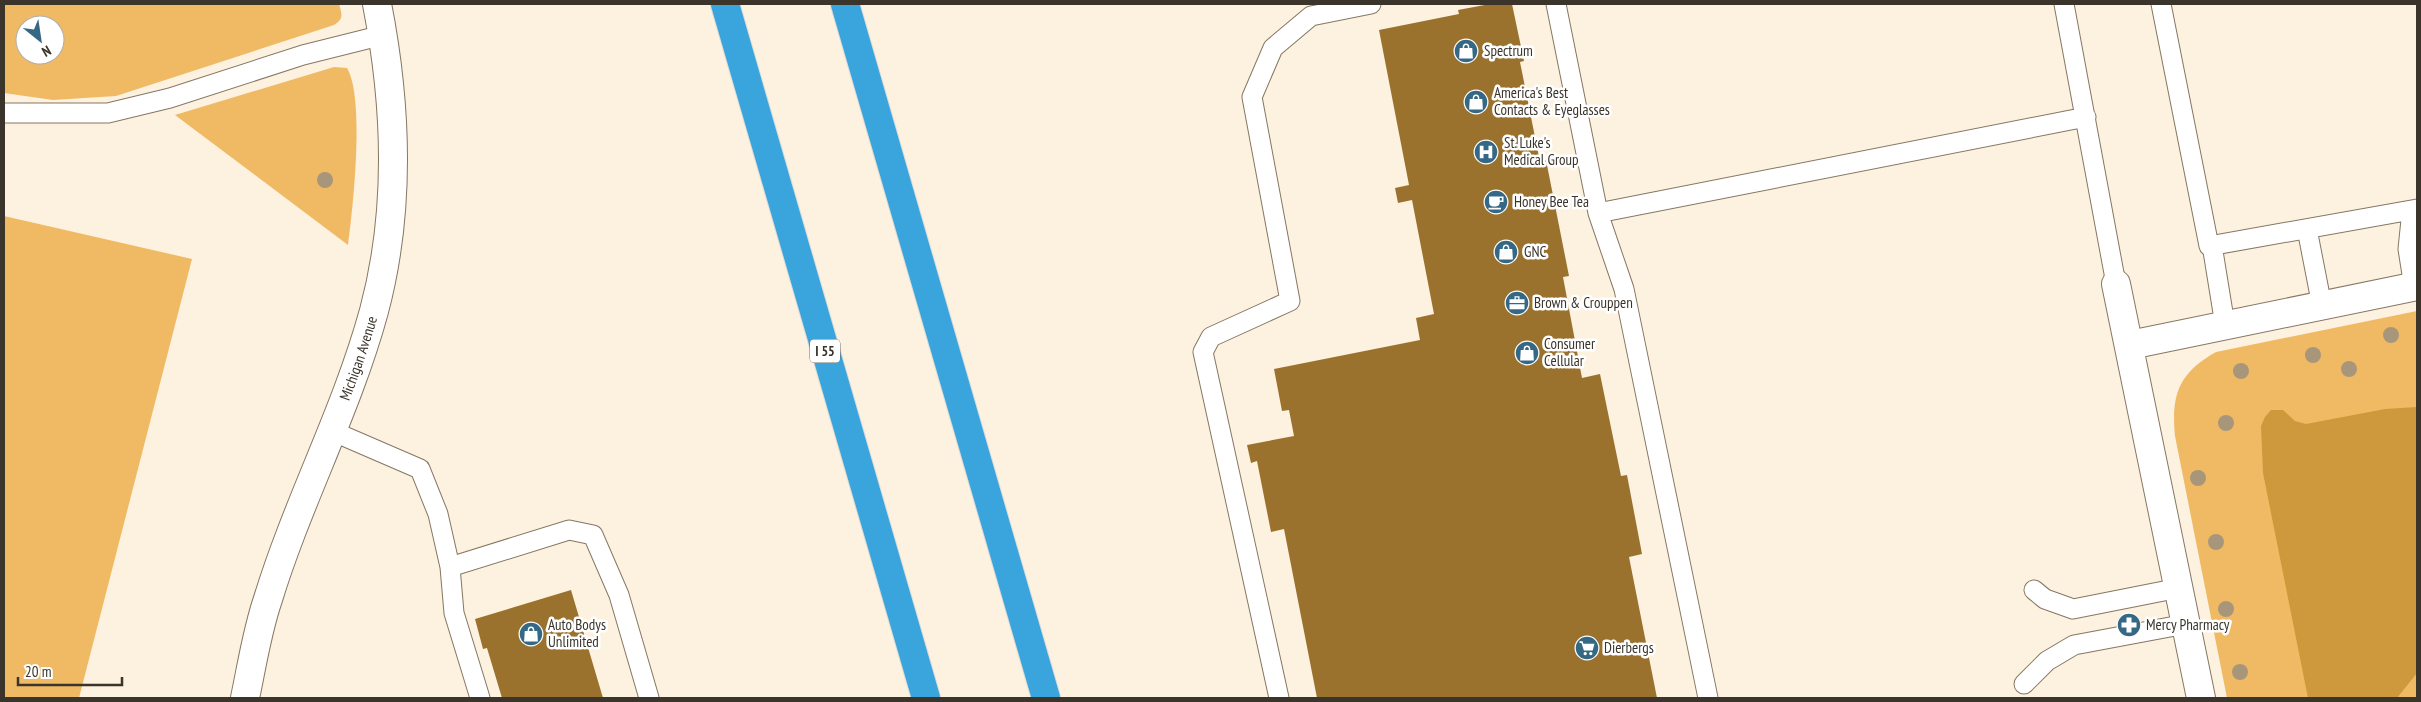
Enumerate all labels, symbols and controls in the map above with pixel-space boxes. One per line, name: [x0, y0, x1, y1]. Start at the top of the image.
north arrow: [15, 15, 65, 65]
shop icon: Spectrum: [1453, 38, 1479, 64]
place label: Spectrum: [1484, 41, 1533, 60]
text: N: [39, 42, 54, 61]
place label: America's Best Contacts & Eyeglasses: [1494, 83, 1610, 119]
shop icon: America's Best Contacts & Eyeglasses: [1463, 89, 1489, 115]
place label: St. Luke's Medical Group: [1504, 133, 1579, 169]
hospital icon: St. Luke's Medical Group: [1473, 139, 1499, 165]
cafe icon: Honey Bee Tea: [1483, 189, 1509, 215]
place label: Honey Bee Tea: [1514, 192, 1589, 211]
shop icon: GNC: [1493, 239, 1519, 265]
place label: GNC: [1524, 242, 1546, 261]
office icon: Brown & Crouppen: [1504, 290, 1530, 316]
place label: Brown & Crouppen: [1534, 293, 1633, 312]
street label: Michigan Avenue: [335, 314, 381, 403]
place label: Consumer Cellular: [1544, 334, 1596, 370]
road number: I 55: [810, 340, 840, 362]
shop icon: Consumer Cellular: [1514, 340, 1540, 366]
pharmacy icon: Mercy Pharmacy: [2116, 612, 2142, 638]
place label: Auto Bodys Unlimited: [548, 615, 606, 651]
place label: Mercy Pharmacy: [2146, 615, 2230, 634]
shop icon: Auto Bodys Unlimited: [518, 621, 544, 647]
supermarket icon: Dierbergs: [1574, 635, 1600, 661]
place label: Dierbergs: [1604, 638, 1654, 657]
scale bar: [18, 654, 121, 686]
text: 20 m: [25, 662, 51, 681]

